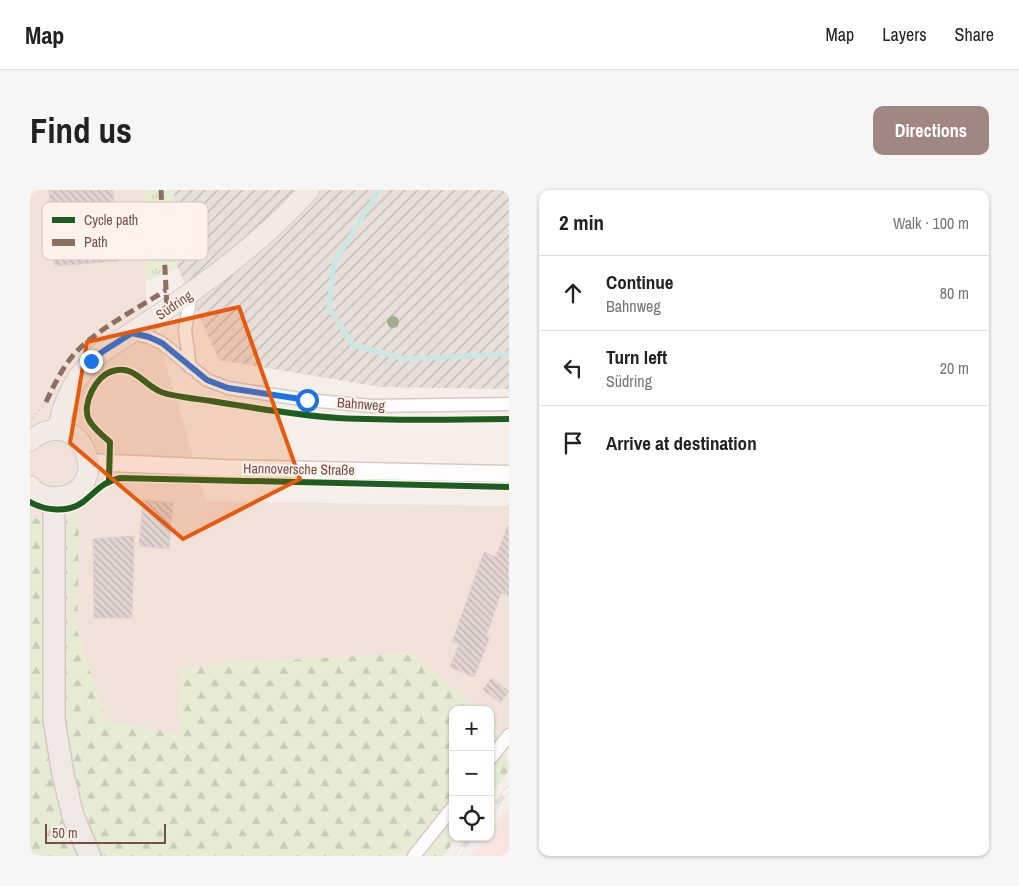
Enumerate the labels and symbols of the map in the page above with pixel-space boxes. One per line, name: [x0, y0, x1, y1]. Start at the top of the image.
legend: [42, 202, 208, 260]
text: Cycle path: [84, 211, 138, 229]
text: Path: [84, 233, 108, 251]
street label: Südring: [152, 286, 196, 324]
route end: [80, 350, 103, 373]
route start: [296, 389, 319, 412]
street label: Bahnweg: [336, 393, 386, 415]
street label: Hannoversche Straße: [243, 459, 355, 479]
scale bar: [45, 821, 166, 844]

